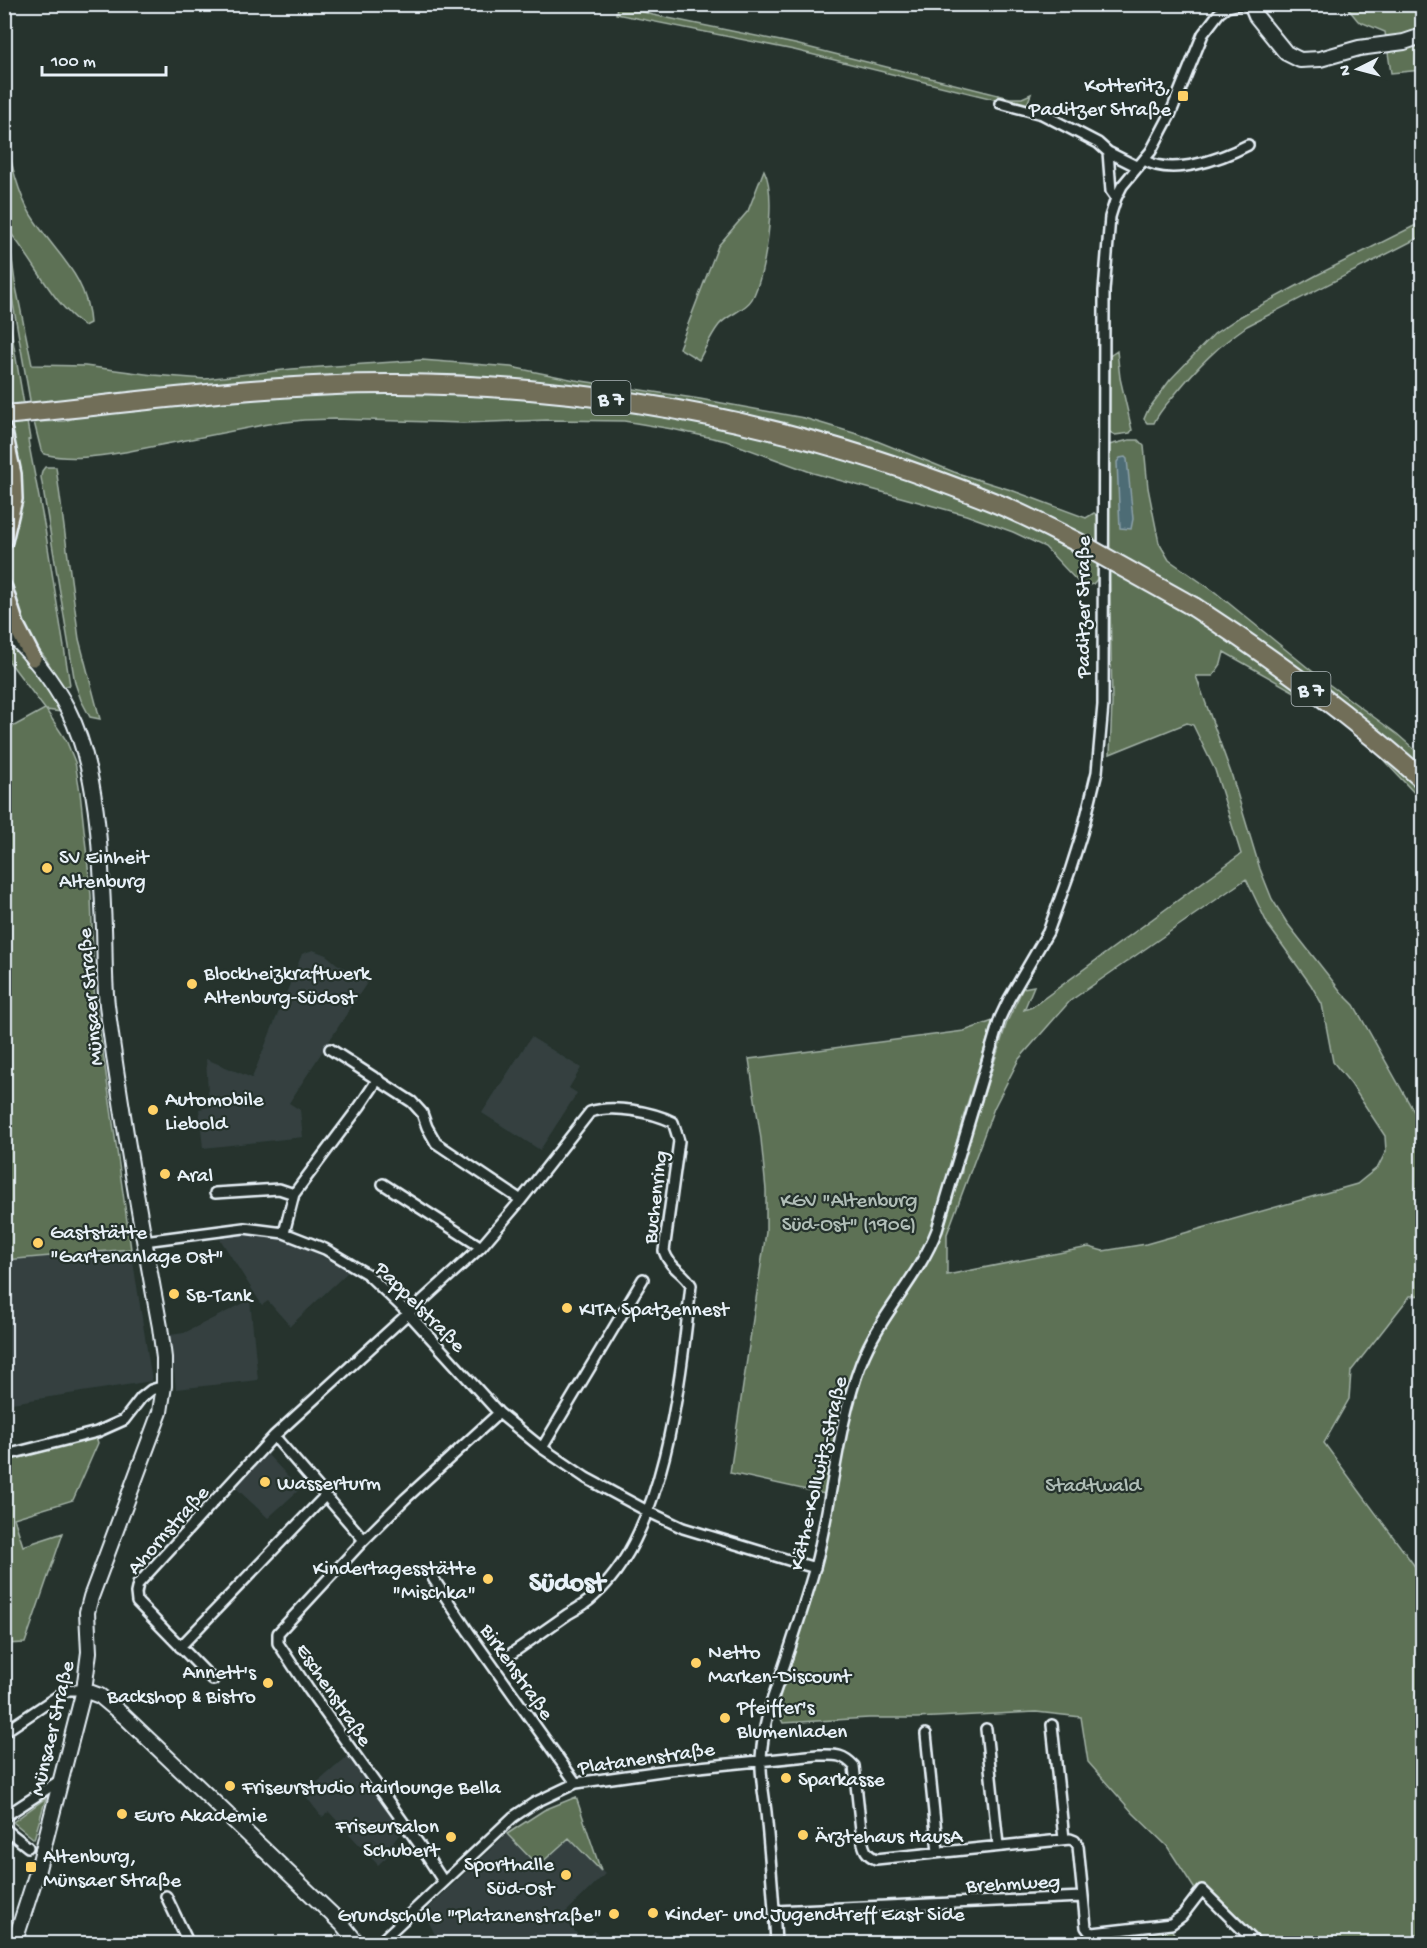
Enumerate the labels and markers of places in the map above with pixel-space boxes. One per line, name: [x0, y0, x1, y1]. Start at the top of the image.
place label: Kotteritz, Paditzer Straße: [1028, 75, 1172, 124]
marker: Kotteritz, Paditzer Straße: [1176, 89, 1190, 103]
place label: SV Einheit Altenburg: [59, 847, 151, 896]
marker: SV Einheit Altenburg: [40, 861, 54, 875]
place label: Blockheizkraftwerk Altenburg-Südost: [203, 963, 373, 1012]
marker: Blockheizkraftwerk Altenburg-Südost: [185, 977, 199, 991]
place label: Automobile Liebold: [165, 1089, 265, 1138]
marker: Automobile Liebold: [146, 1103, 160, 1117]
place label: Aral: [177, 1165, 213, 1190]
marker: Aral: [158, 1167, 172, 1181]
place label: Gaststätte "Gartenanlage Ost": [50, 1222, 224, 1271]
marker: Gaststätte "Gartenanlage Ost": [31, 1236, 45, 1250]
place label: SB-Tank: [186, 1285, 255, 1310]
marker: SB-Tank: [167, 1287, 181, 1301]
place label: KITA Spatzennest: [579, 1299, 731, 1324]
marker: KITA Spatzennest: [560, 1301, 574, 1315]
place label: Wasserturm: [277, 1473, 381, 1498]
marker: Wasserturm: [258, 1475, 272, 1489]
place label: Kindertagesstätte "Mischka": [313, 1558, 477, 1607]
marker: Kindertagesstätte "Mischka": [481, 1572, 495, 1586]
place label: Netto Marken-Discount: [708, 1642, 853, 1691]
marker: Netto Marken-Discount: [689, 1656, 703, 1670]
place label: Annett's Backshop & Bistro: [106, 1662, 257, 1711]
marker: Annett's Backshop & Bistro: [261, 1676, 275, 1690]
place label: Pfeiffer's Blumenladen: [736, 1697, 847, 1746]
marker: Pfeiffer's Blumenladen: [718, 1711, 732, 1725]
place label: Sparkasse: [798, 1769, 886, 1794]
marker: Sparkasse: [779, 1771, 793, 1785]
place label: Friseurstudio Hairlounge Bella: [241, 1777, 502, 1802]
marker: Friseurstudio Hairlounge Bella: [223, 1779, 237, 1793]
place label: Euro Akademie: [134, 1805, 268, 1830]
marker: Euro Akademie: [115, 1807, 129, 1821]
place label: Friseursalon Schubert: [335, 1816, 441, 1865]
place label: Ärztehaus HausA: [815, 1826, 964, 1851]
marker: Ärztehaus HausA: [796, 1828, 810, 1842]
marker: Friseursalon Schubert: [444, 1830, 458, 1844]
place label: Altenburg, Münsaer Straße: [43, 1846, 182, 1895]
place label: Sporthalle Süd-Ost: [464, 1854, 556, 1903]
marker: Altenburg, Münsaer Straße: [24, 1860, 38, 1874]
marker: Sporthalle Süd-Ost: [559, 1868, 573, 1882]
place label: Kinder- und Jugendtreff East Side: [665, 1904, 966, 1929]
place label: Grundschule "Platanenstraße": [337, 1905, 602, 1930]
marker: Kinder- und Jugendtreff East Side: [646, 1906, 660, 1920]
marker: Grundschule "Platanenstraße": [607, 1907, 621, 1921]

